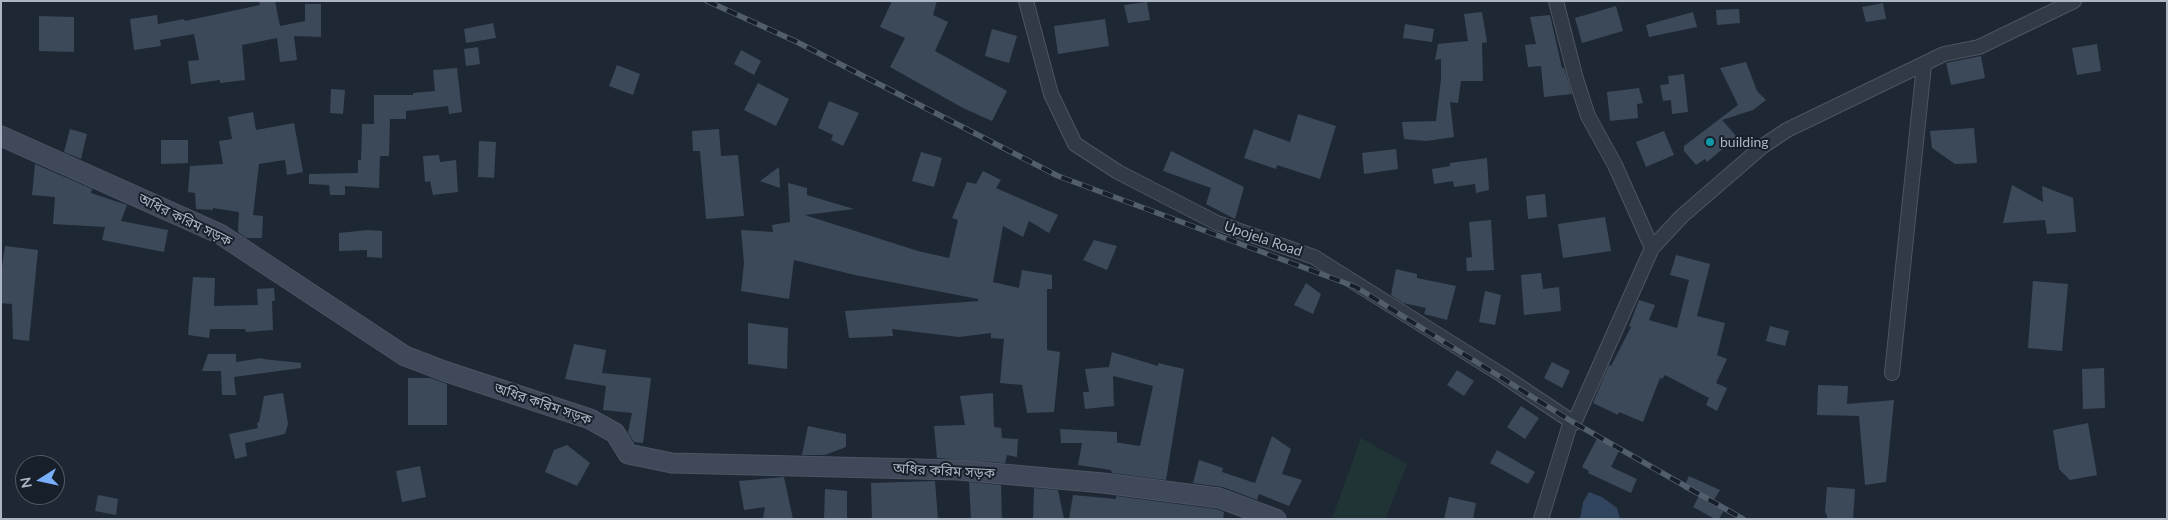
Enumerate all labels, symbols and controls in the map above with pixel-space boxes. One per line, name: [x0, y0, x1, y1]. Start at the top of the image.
place label: building: [1720, 134, 1769, 150]
marker: building: [1704, 136, 1716, 148]
street label: অধির করিম সড়ক: [135, 190, 235, 250]
street label: Upojela Road: [1222, 218, 1304, 260]
street label: অধির করিম সড়ক: [492, 379, 594, 429]
north arrow: [15, 455, 65, 505]
street label: অধির করিম সড়ক: [893, 460, 995, 482]
text: N: [16, 476, 35, 489]

